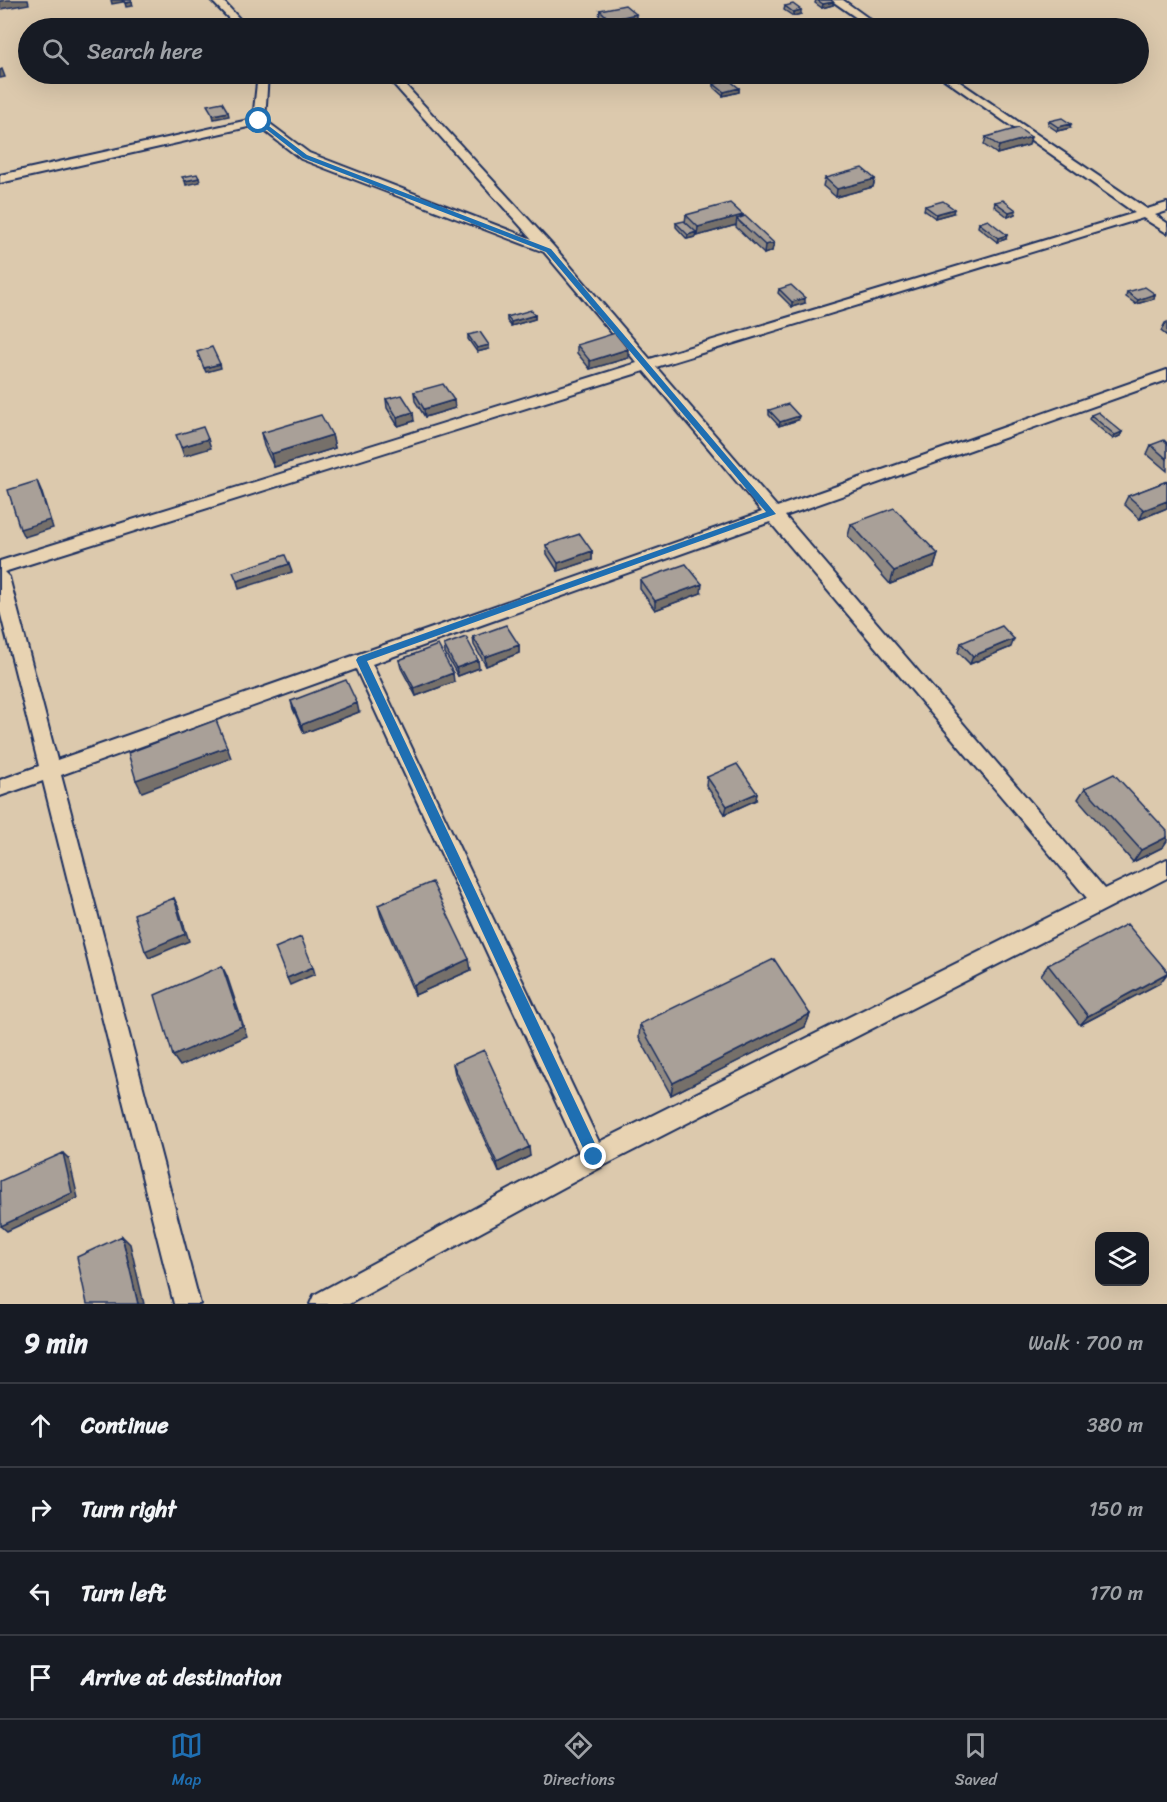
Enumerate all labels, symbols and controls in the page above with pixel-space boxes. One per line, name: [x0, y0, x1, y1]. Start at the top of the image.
search box: [18, 18, 1149, 84]
text: Search here: [87, 32, 203, 71]
icon: search: [39, 35, 72, 68]
route start: [245, 107, 271, 133]
route end: [580, 1143, 606, 1169]
map controls: [1095, 1232, 1149, 1286]
button: layers: [1095, 1232, 1149, 1286]
text: 9 min: [24, 1320, 88, 1366]
text: Walk · 700 m: [1028, 1326, 1143, 1361]
text: Continue: [81, 1406, 169, 1445]
text: 380 m: [1087, 1408, 1143, 1443]
icon: ahead: [24, 1409, 57, 1442]
text: Turn right: [81, 1490, 176, 1529]
text: 150 m: [1089, 1492, 1143, 1527]
icon: right: [24, 1493, 57, 1526]
text: Turn left: [81, 1574, 166, 1613]
text: 170 m: [1090, 1576, 1143, 1611]
icon: left: [24, 1577, 57, 1610]
text: Arrive at destination: [81, 1658, 282, 1697]
icon: arrive: [24, 1661, 57, 1694]
tab: Map: [170, 1729, 203, 1794]
tab: Directions: [543, 1729, 615, 1794]
tab: Saved: [955, 1729, 997, 1794]

